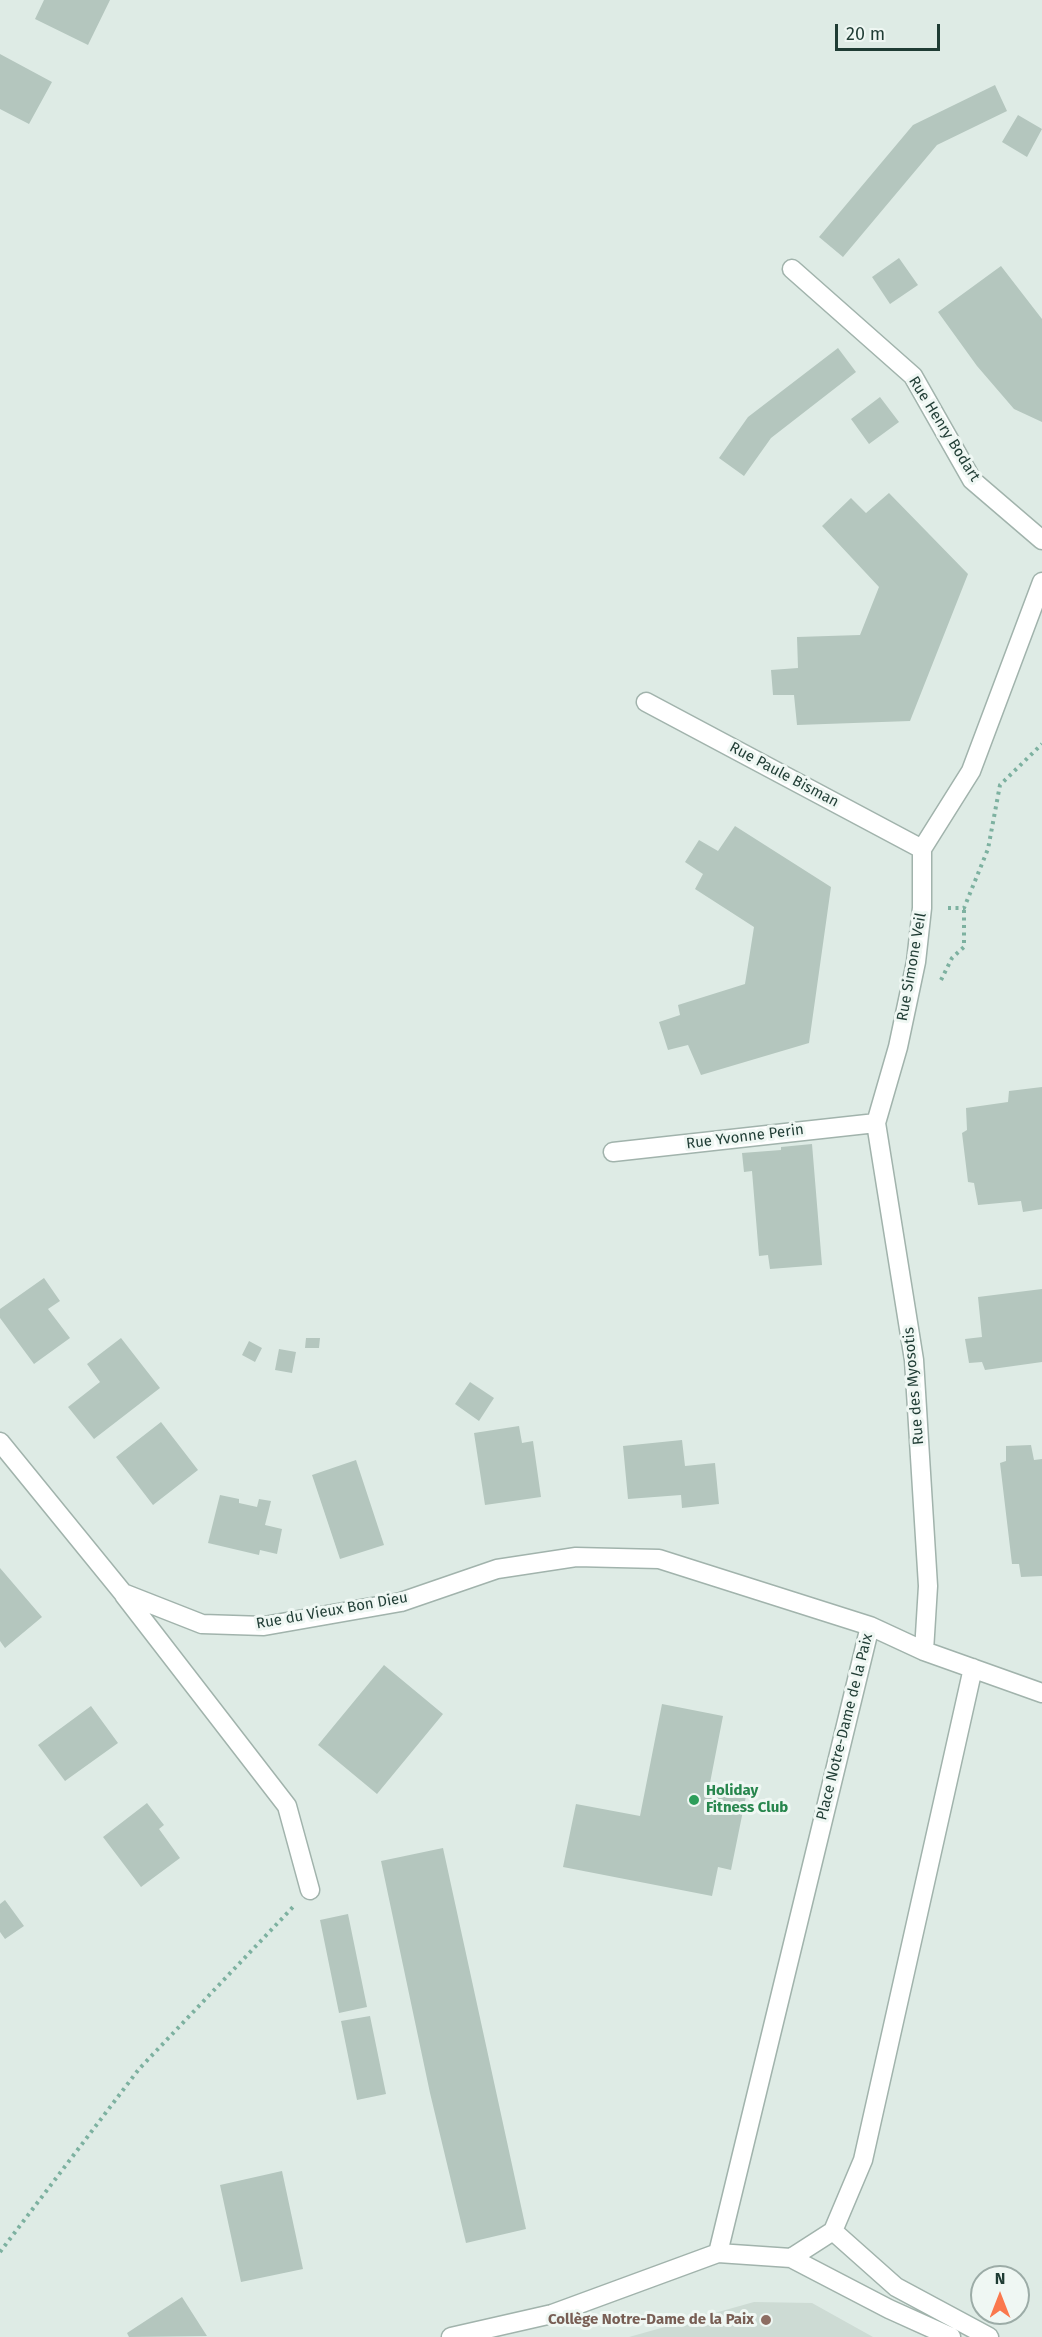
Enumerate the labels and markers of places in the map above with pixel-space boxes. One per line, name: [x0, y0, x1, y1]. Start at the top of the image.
place label: Holiday Fitness Club: [706, 1782, 788, 1817]
marker: Holiday Fitness Club: [687, 1793, 701, 1807]
place label: Collège Notre-Dame de la Paix: [548, 2311, 754, 2329]
marker: Collège Notre-Dame de la Paix: [759, 2313, 773, 2327]

